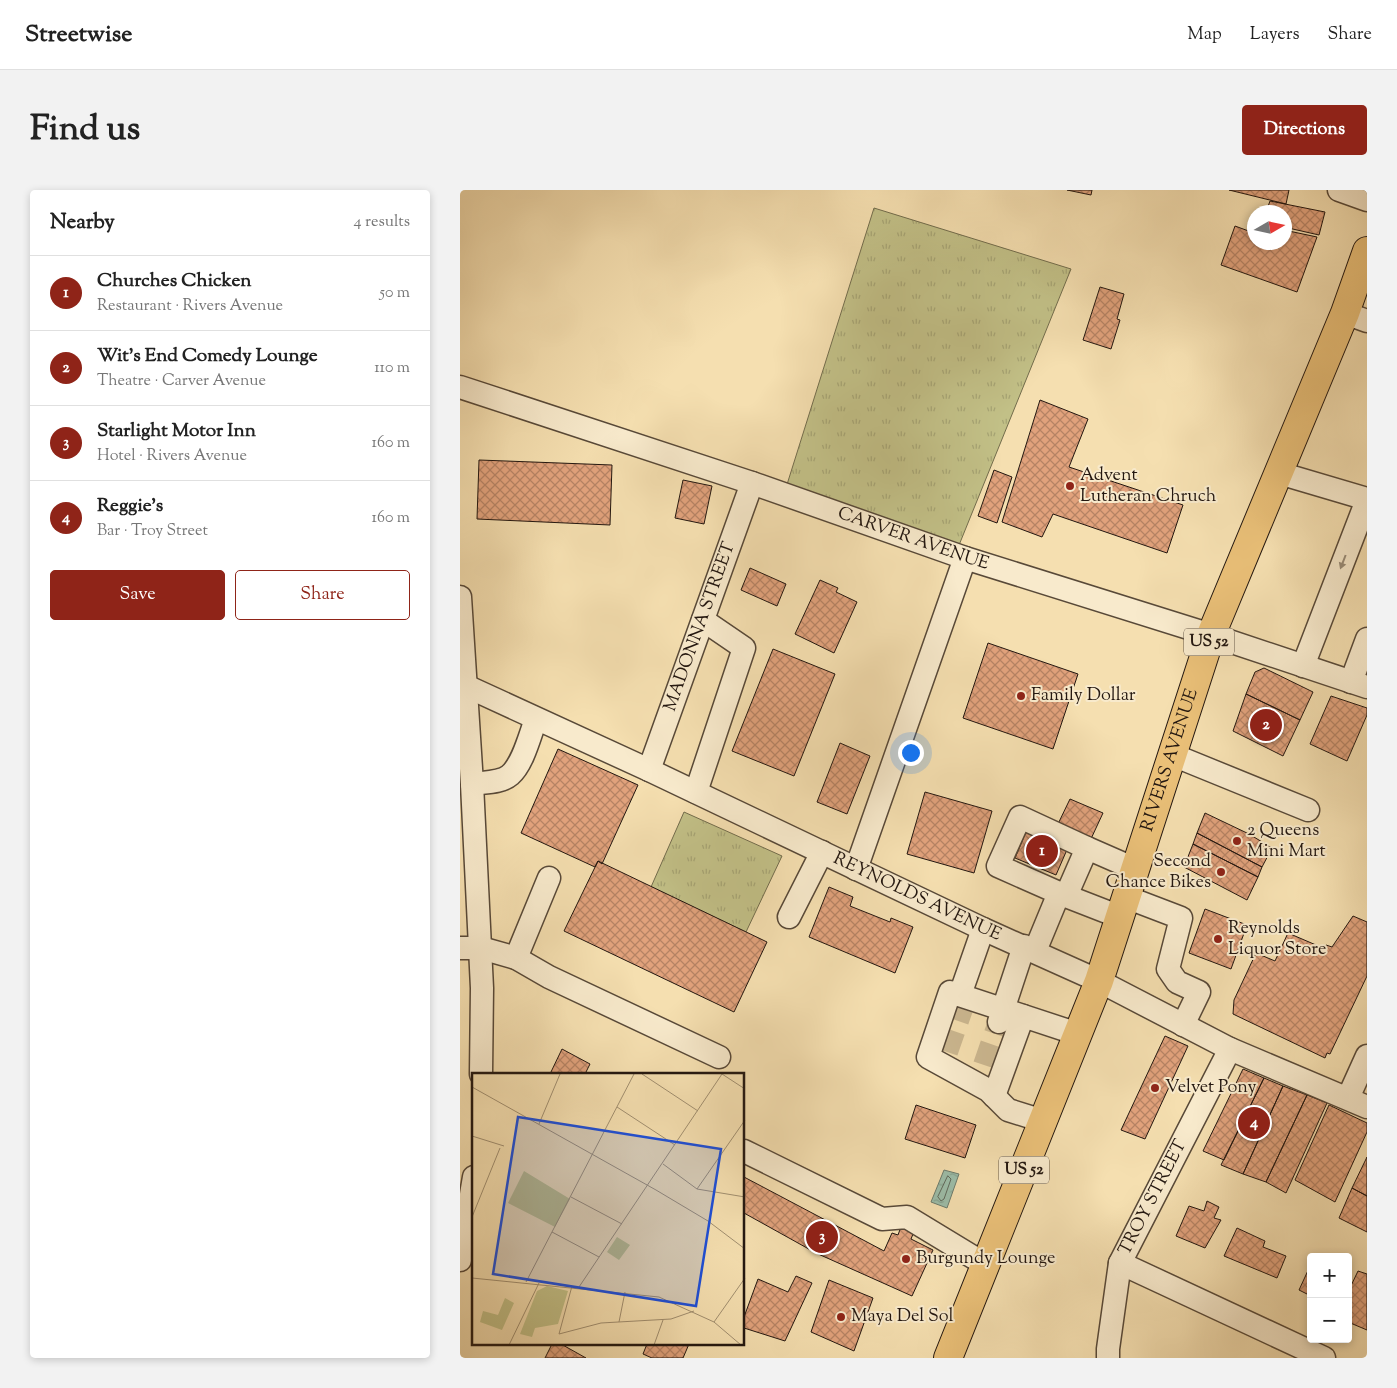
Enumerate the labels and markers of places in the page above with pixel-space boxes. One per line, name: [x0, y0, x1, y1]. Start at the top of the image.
place label: Advent Lutheran Chruch: [1080, 463, 1217, 510]
marker: Advent Lutheran Chruch: [1064, 480, 1076, 492]
place label: Family Dollar: [1031, 683, 1136, 709]
marker: Family Dollar: [1015, 690, 1027, 702]
pin: 2: [1250, 706, 1282, 744]
place label: 2 Queens Mini Mart: [1247, 818, 1326, 865]
pin: 1: [1026, 832, 1058, 870]
marker: 2 Queens Mini Mart: [1231, 835, 1243, 847]
place label: Second Chance Bikes: [1105, 849, 1211, 896]
marker: Second Chance Bikes: [1215, 866, 1227, 878]
place label: Reynolds Liquor Store: [1228, 916, 1326, 963]
marker: Reynolds Liquor Store: [1212, 933, 1224, 945]
place label: Velvet Pony: [1165, 1075, 1256, 1101]
marker: Velvet Pony: [1149, 1082, 1161, 1094]
pin: 4: [1238, 1104, 1270, 1142]
pin: 3: [806, 1218, 838, 1256]
place label: Burgundy Lounge: [916, 1246, 1055, 1272]
marker: Burgundy Lounge: [900, 1253, 912, 1265]
place label: Maya Del Sol: [851, 1304, 954, 1330]
marker: Maya Del Sol: [835, 1311, 847, 1323]

